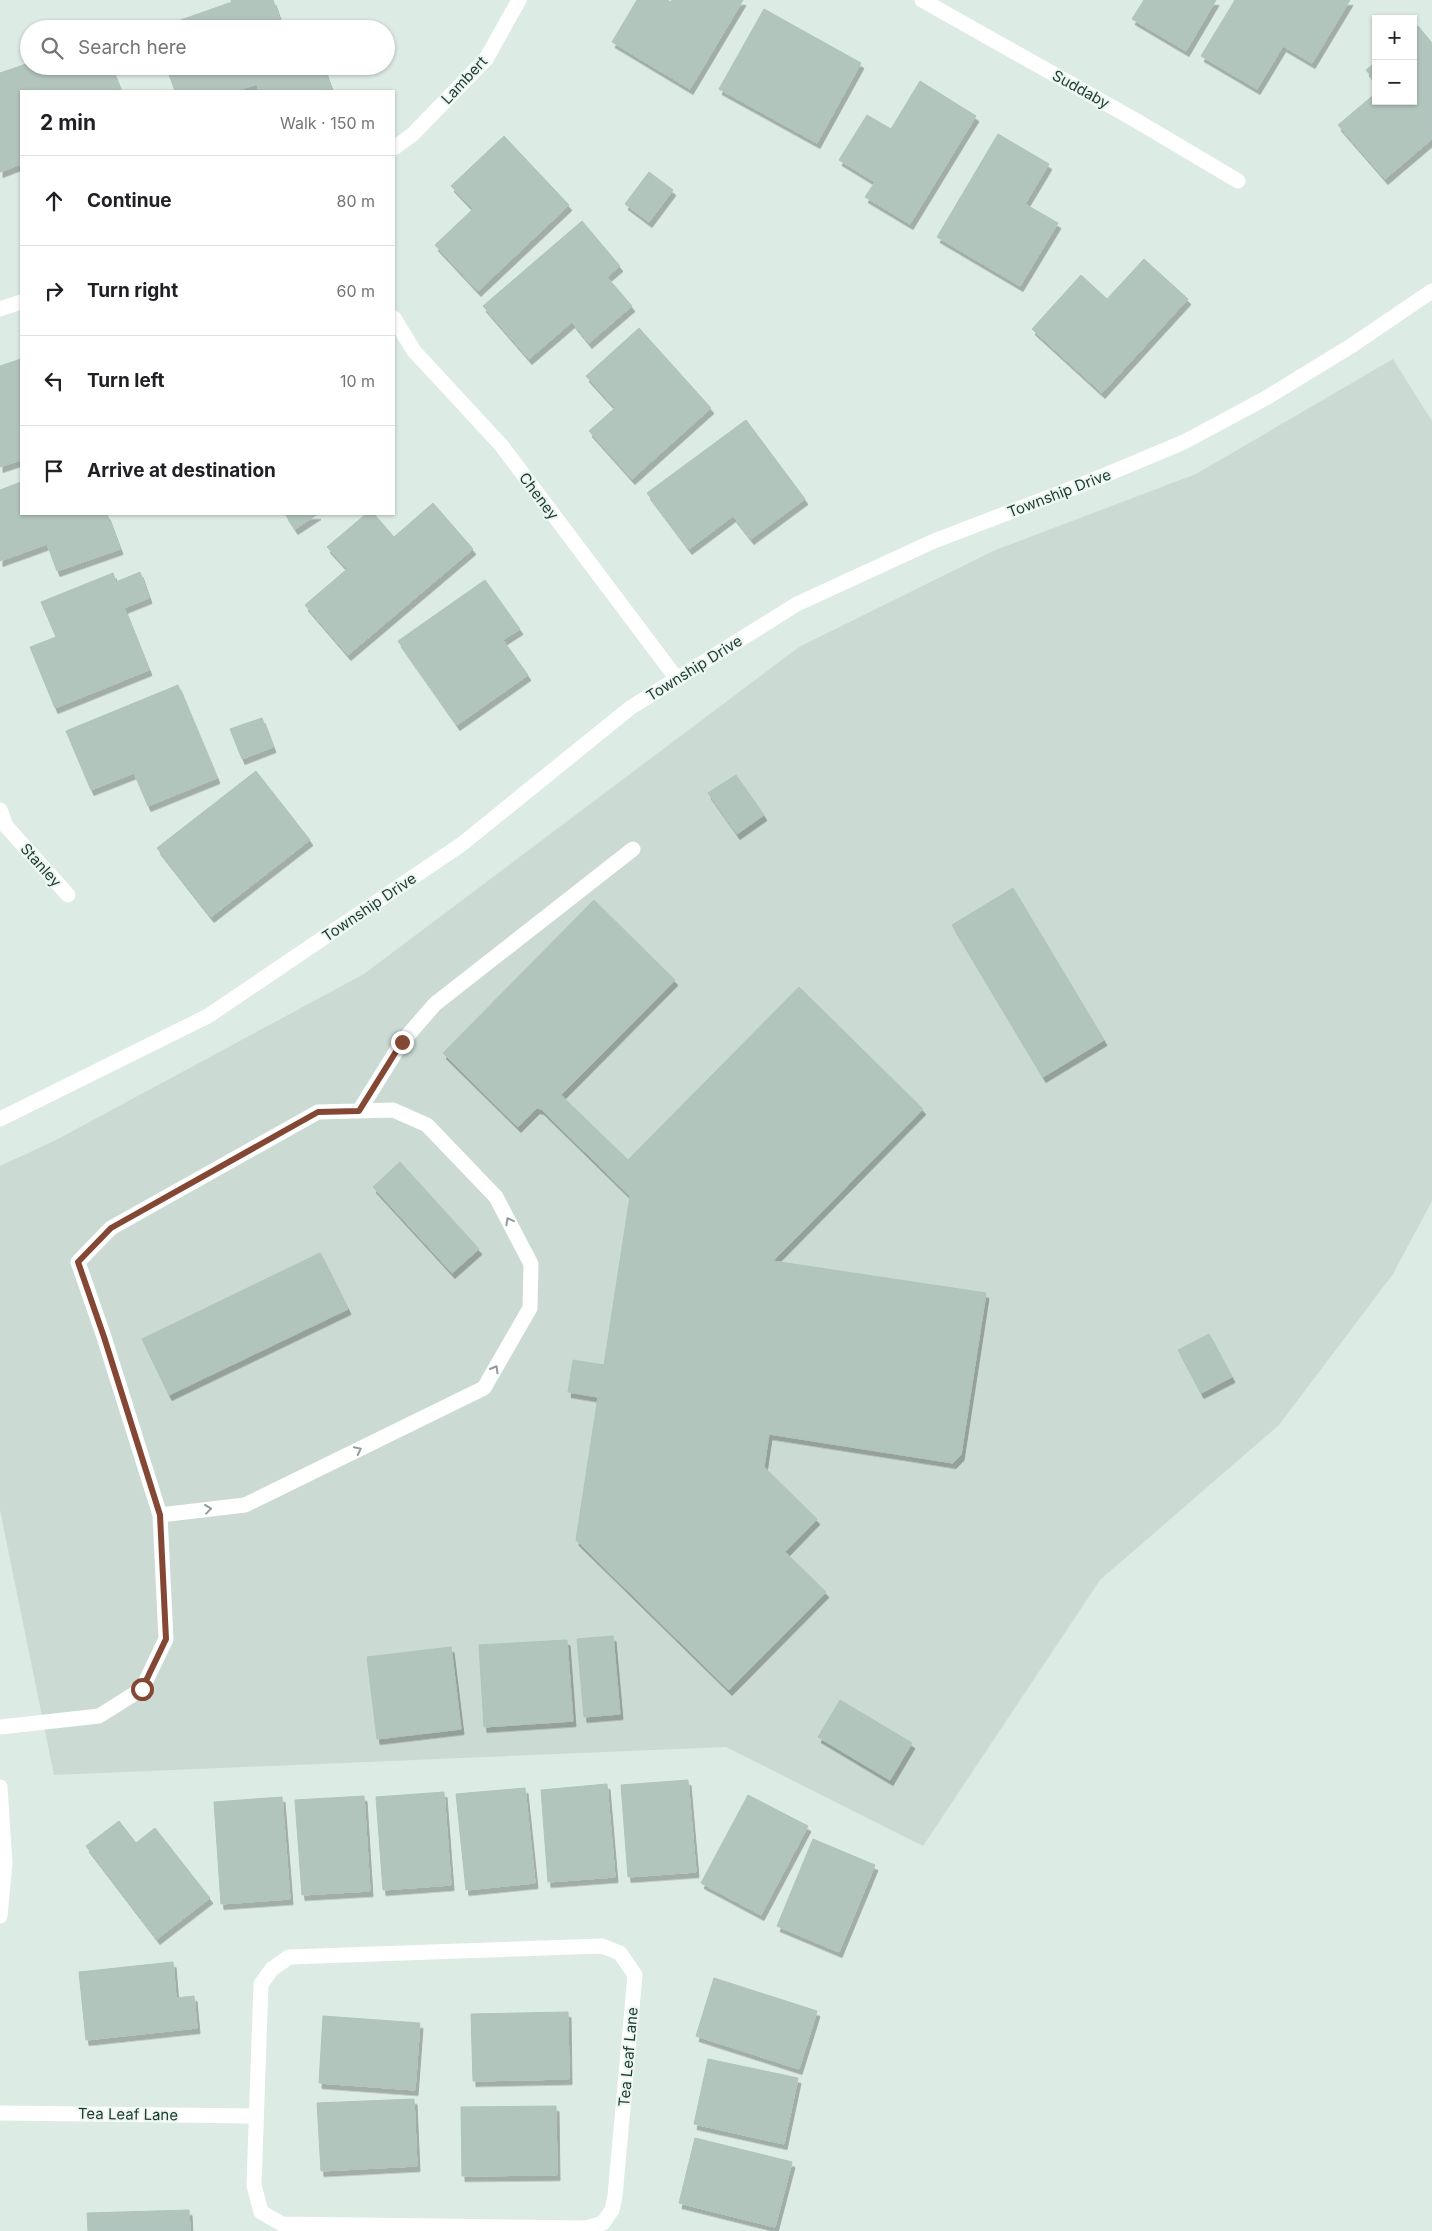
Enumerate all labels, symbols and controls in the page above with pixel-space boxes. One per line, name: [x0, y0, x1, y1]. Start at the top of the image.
map controls: [1372, 15, 1417, 105]
button: +: [1372, 15, 1417, 60]
search box: [20, 20, 395, 75]
icon: search: [38, 34, 66, 62]
text: Search here: [78, 36, 187, 59]
street label: Lambert: [437, 52, 491, 108]
button: −: [1372, 60, 1417, 105]
street label: Suddaby: [1049, 66, 1113, 113]
text: 2 min: [40, 110, 96, 135]
text: Walk · 150 m: [280, 113, 375, 133]
icon: ahead: [40, 187, 68, 215]
text: Continue: [87, 189, 172, 212]
text: 80 m: [336, 191, 375, 211]
icon: right: [40, 277, 68, 305]
text: Turn right: [87, 279, 178, 302]
text: 60 m: [336, 281, 375, 301]
icon: left: [40, 367, 68, 395]
text: Turn left: [87, 369, 165, 392]
text: 10 m: [340, 371, 375, 391]
icon: arrive: [40, 457, 68, 485]
text: Arrive at destination: [87, 459, 276, 482]
street label: Township Drive: [1005, 465, 1113, 521]
street label: Cheney: [515, 469, 563, 524]
street label: Township Drive: [643, 631, 745, 705]
street label: Stanley: [16, 839, 66, 891]
street label: Township Drive: [318, 869, 420, 945]
route end: [391, 1031, 414, 1054]
one-way arrow: [505, 1218, 515, 1227]
one-way arrow: [488, 1365, 498, 1374]
one-way arrow: [352, 1446, 361, 1456]
one-way arrow: [204, 1504, 212, 1515]
route start: [131, 1678, 154, 1701]
street label: Tea Leaf Lane: [614, 2006, 642, 2108]
street label: Tea Leaf Lane: [78, 2104, 178, 2124]

